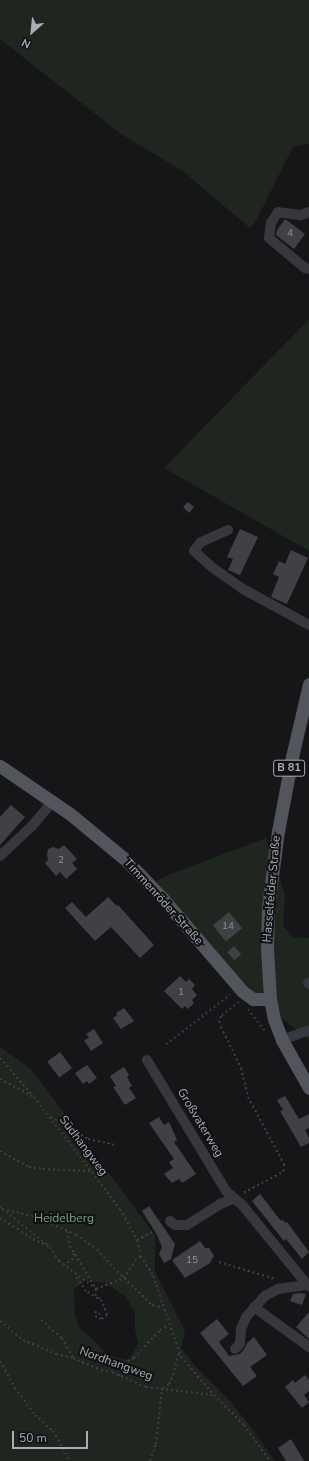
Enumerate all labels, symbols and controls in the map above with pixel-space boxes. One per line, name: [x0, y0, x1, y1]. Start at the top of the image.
north arrow: [12, 12, 52, 52]
text: N: [19, 35, 33, 52]
house number: 4: [287, 228, 293, 240]
road number: B 81: [273, 759, 305, 777]
street label: Hasselfelder Straße: [260, 835, 284, 943]
house number: 2: [58, 855, 64, 867]
street label: Timmenröder Straße: [120, 856, 206, 948]
house number: 14: [222, 921, 234, 933]
house number: 1: [178, 987, 184, 999]
street label: Großvaterweg: [174, 1086, 226, 1160]
street label: Südhangweg: [56, 1113, 110, 1179]
park label: Heidelberg: [34, 1212, 94, 1226]
house number: 15: [186, 1255, 198, 1267]
street label: Nordhangweg: [77, 1344, 155, 1384]
scale bar: [14, 1423, 90, 1449]
text: 50 m: [19, 1430, 47, 1446]

